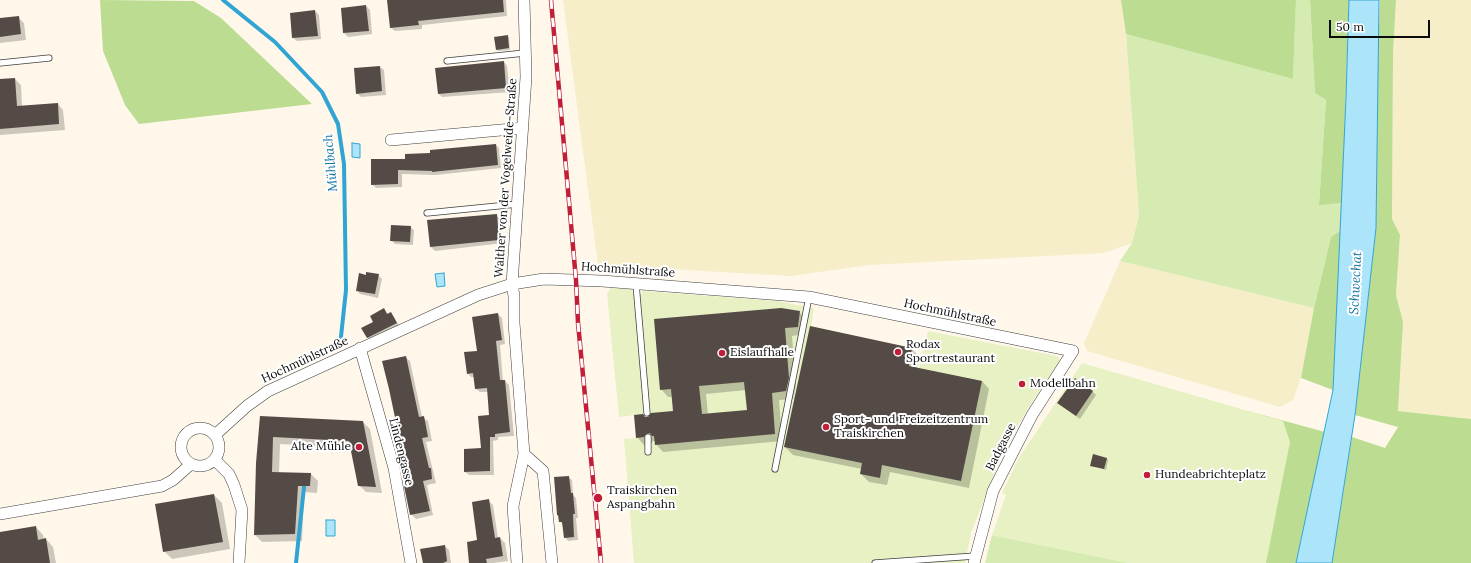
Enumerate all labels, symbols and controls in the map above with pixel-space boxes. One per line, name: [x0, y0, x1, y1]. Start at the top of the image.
scale bar: [1331, 12, 1432, 38]
text: 50 m: [1336, 19, 1364, 34]
street label: Walther von der Vogelweide-Straße: [492, 78, 520, 278]
water label: Mühlbach: [321, 133, 341, 193]
water label: Schwechat: [1347, 251, 1365, 315]
street label: Hochmühlstraße: [581, 260, 675, 280]
street label: Hochmühlstraße: [902, 296, 998, 330]
street label: Hochmühlstraße: [259, 334, 351, 386]
place label: Rodax Sportrestaurant: [906, 338, 995, 366]
place label: Eislaufhalle: [730, 346, 794, 360]
marker: Rodax Sportrestaurant: [893, 347, 903, 357]
marker: Eislaufhalle: [717, 348, 727, 358]
place label: Modellbahn: [1030, 377, 1096, 391]
marker: Modellbahn: [1017, 379, 1027, 389]
place label: Sport- und Freizeitzentrum Traiskirchen: [834, 413, 988, 441]
street label: Lindengasse: [386, 417, 416, 487]
street label: Badgasse: [983, 421, 1019, 473]
marker: Sport- und Freizeitzentrum Traiskirchen: [821, 422, 831, 432]
place label: Alte Mühle: [291, 440, 351, 454]
marker: Alte Mühle: [354, 442, 364, 452]
place label: Hundeabrichteplatz: [1155, 468, 1266, 482]
marker: Hundeabrichteplatz: [1142, 470, 1152, 480]
place label: Traiskirchen Aspangbahn: [607, 484, 677, 512]
marker: Traiskirchen Aspangbahn: [592, 492, 604, 504]

